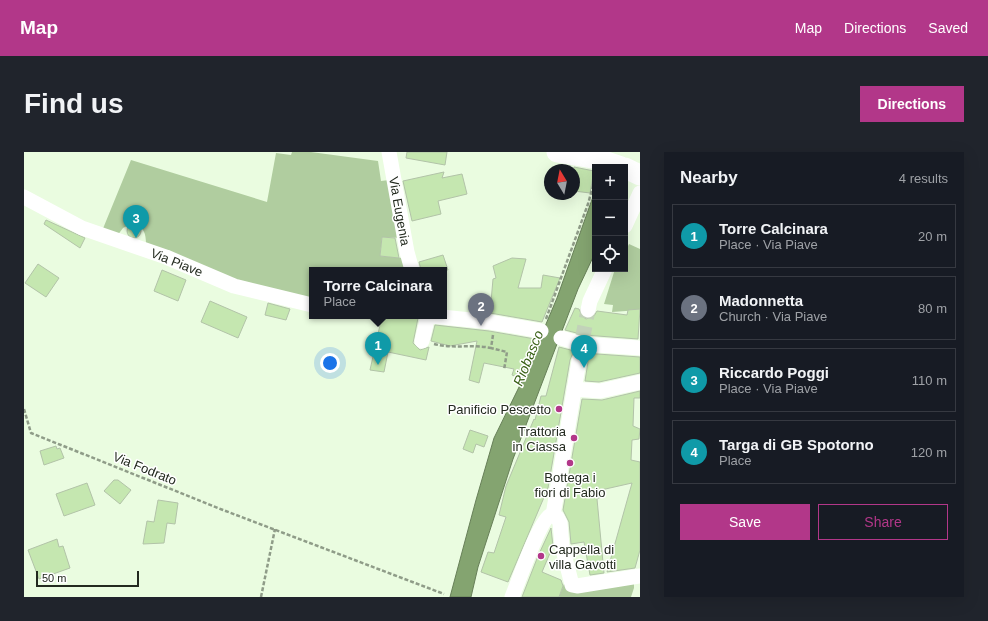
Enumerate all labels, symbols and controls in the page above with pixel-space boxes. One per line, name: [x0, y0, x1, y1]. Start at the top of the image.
text: Map: [20, 17, 58, 38]
text: Map: [795, 20, 822, 36]
text: Directions: [844, 20, 906, 36]
text: Saved: [928, 20, 968, 36]
button: Directions: [860, 86, 964, 122]
text: Find us: [24, 88, 124, 119]
north arrow: [544, 164, 580, 200]
map controls: [592, 164, 628, 272]
button: +: [592, 164, 628, 200]
text: Nearby: [680, 168, 738, 187]
text: 4 results: [899, 171, 948, 186]
street label: Via Eugenia: [386, 175, 413, 248]
button: −: [592, 200, 628, 236]
pin: 3: [123, 205, 149, 238]
text: Torre Calcinara: [719, 220, 828, 237]
text: 1: [690, 229, 698, 244]
text: 20 m: [918, 229, 947, 244]
button: locate: [592, 236, 628, 272]
text: Place · Via Piave: [719, 237, 818, 252]
street label: Via Piave: [149, 245, 205, 280]
popup: [309, 267, 447, 319]
text: Torre Calcinara: [324, 277, 432, 294]
text: Madonnetta: [719, 292, 803, 309]
pin: 2: [468, 293, 494, 326]
text: Place: [324, 294, 356, 309]
text: 2: [690, 301, 698, 316]
text: 80 m: [918, 301, 947, 316]
text: Church · Via Piave: [719, 309, 827, 324]
water label: Riobasco: [510, 328, 546, 388]
pin: 1: [365, 332, 391, 365]
pin: 4: [571, 335, 597, 368]
your location: [320, 353, 340, 373]
text: Riccardo Poggi: [719, 364, 829, 381]
text: 3: [690, 373, 698, 388]
text: 110 m: [912, 373, 947, 388]
text: Place · Via Piave: [719, 381, 818, 396]
place label: Panificio Pescetto: [448, 402, 551, 417]
marker: Panificio Pescetto: [554, 404, 564, 414]
place label: Trattoria in Ciassa: [513, 424, 567, 454]
marker: Trattoria in Ciassa: [569, 433, 579, 443]
text: Targa di GB Spotorno: [719, 436, 874, 453]
text: 4: [690, 445, 698, 460]
text: 120 m: [911, 445, 947, 460]
street label: Via Fodrato: [111, 449, 179, 488]
text: Place: [719, 453, 752, 468]
marker: Bottega i fiori di Fabio: [565, 458, 575, 468]
place label: Bottega i fiori di Fabio: [535, 470, 605, 500]
button: Save: [680, 504, 810, 540]
button: Share: [818, 504, 948, 540]
place label: Cappella di villa Gavotti: [549, 542, 616, 572]
marker: Cappella di villa Gavotti: [536, 551, 546, 561]
scale bar: [36, 569, 139, 588]
text: 50 m: [42, 572, 66, 584]

